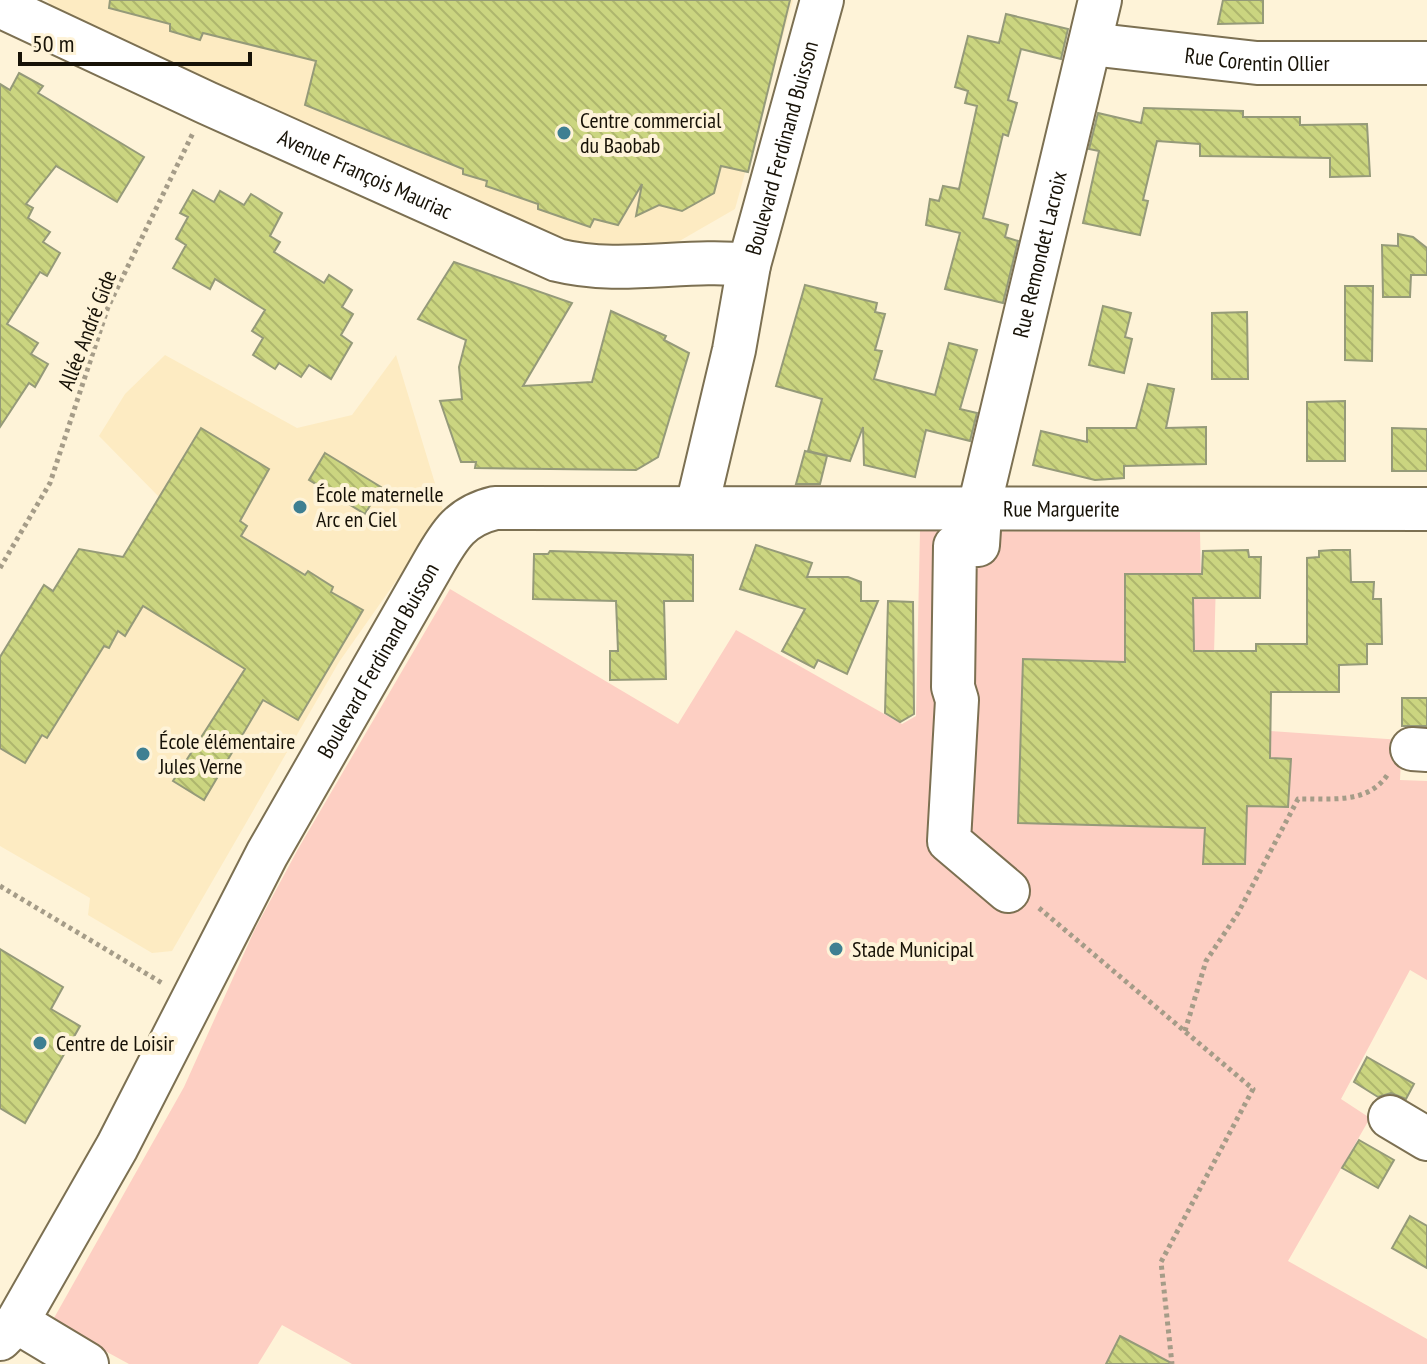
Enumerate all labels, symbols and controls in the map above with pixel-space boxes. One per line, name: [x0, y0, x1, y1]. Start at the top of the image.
scale bar: [20, 16, 250, 66]
text: 50 m: [32, 28, 74, 59]
street label: Boulevard Ferdinand Buisson: [738, 38, 824, 258]
street label: Rue Corentin Ollier: [1183, 41, 1329, 77]
place label: Centre commercial du Baobab: [580, 106, 722, 159]
street label: Avenue François Mauriac: [274, 123, 457, 225]
marker: Centre commercial du Baobab: [555, 124, 573, 142]
street label: Rue Remondet Lacroix: [1006, 168, 1073, 340]
street label: Allée André Gide: [51, 266, 123, 394]
place label: École maternelle Arc en Ciel: [316, 480, 443, 533]
street label: Rue Marguerite: [1003, 495, 1120, 523]
marker: École maternelle Arc en Ciel: [291, 498, 309, 516]
street label: Boulevard Ferdinand Buisson: [311, 558, 445, 763]
place label: École élémentaire Jules Verne: [158, 727, 295, 780]
marker: École élémentaire Jules Verne: [134, 745, 152, 763]
place label: Stade Municipal: [852, 935, 975, 963]
marker: Stade Municipal: [827, 940, 845, 958]
place label: Centre de Loisir: [56, 1029, 174, 1057]
marker: Centre de Loisir: [31, 1034, 49, 1052]

